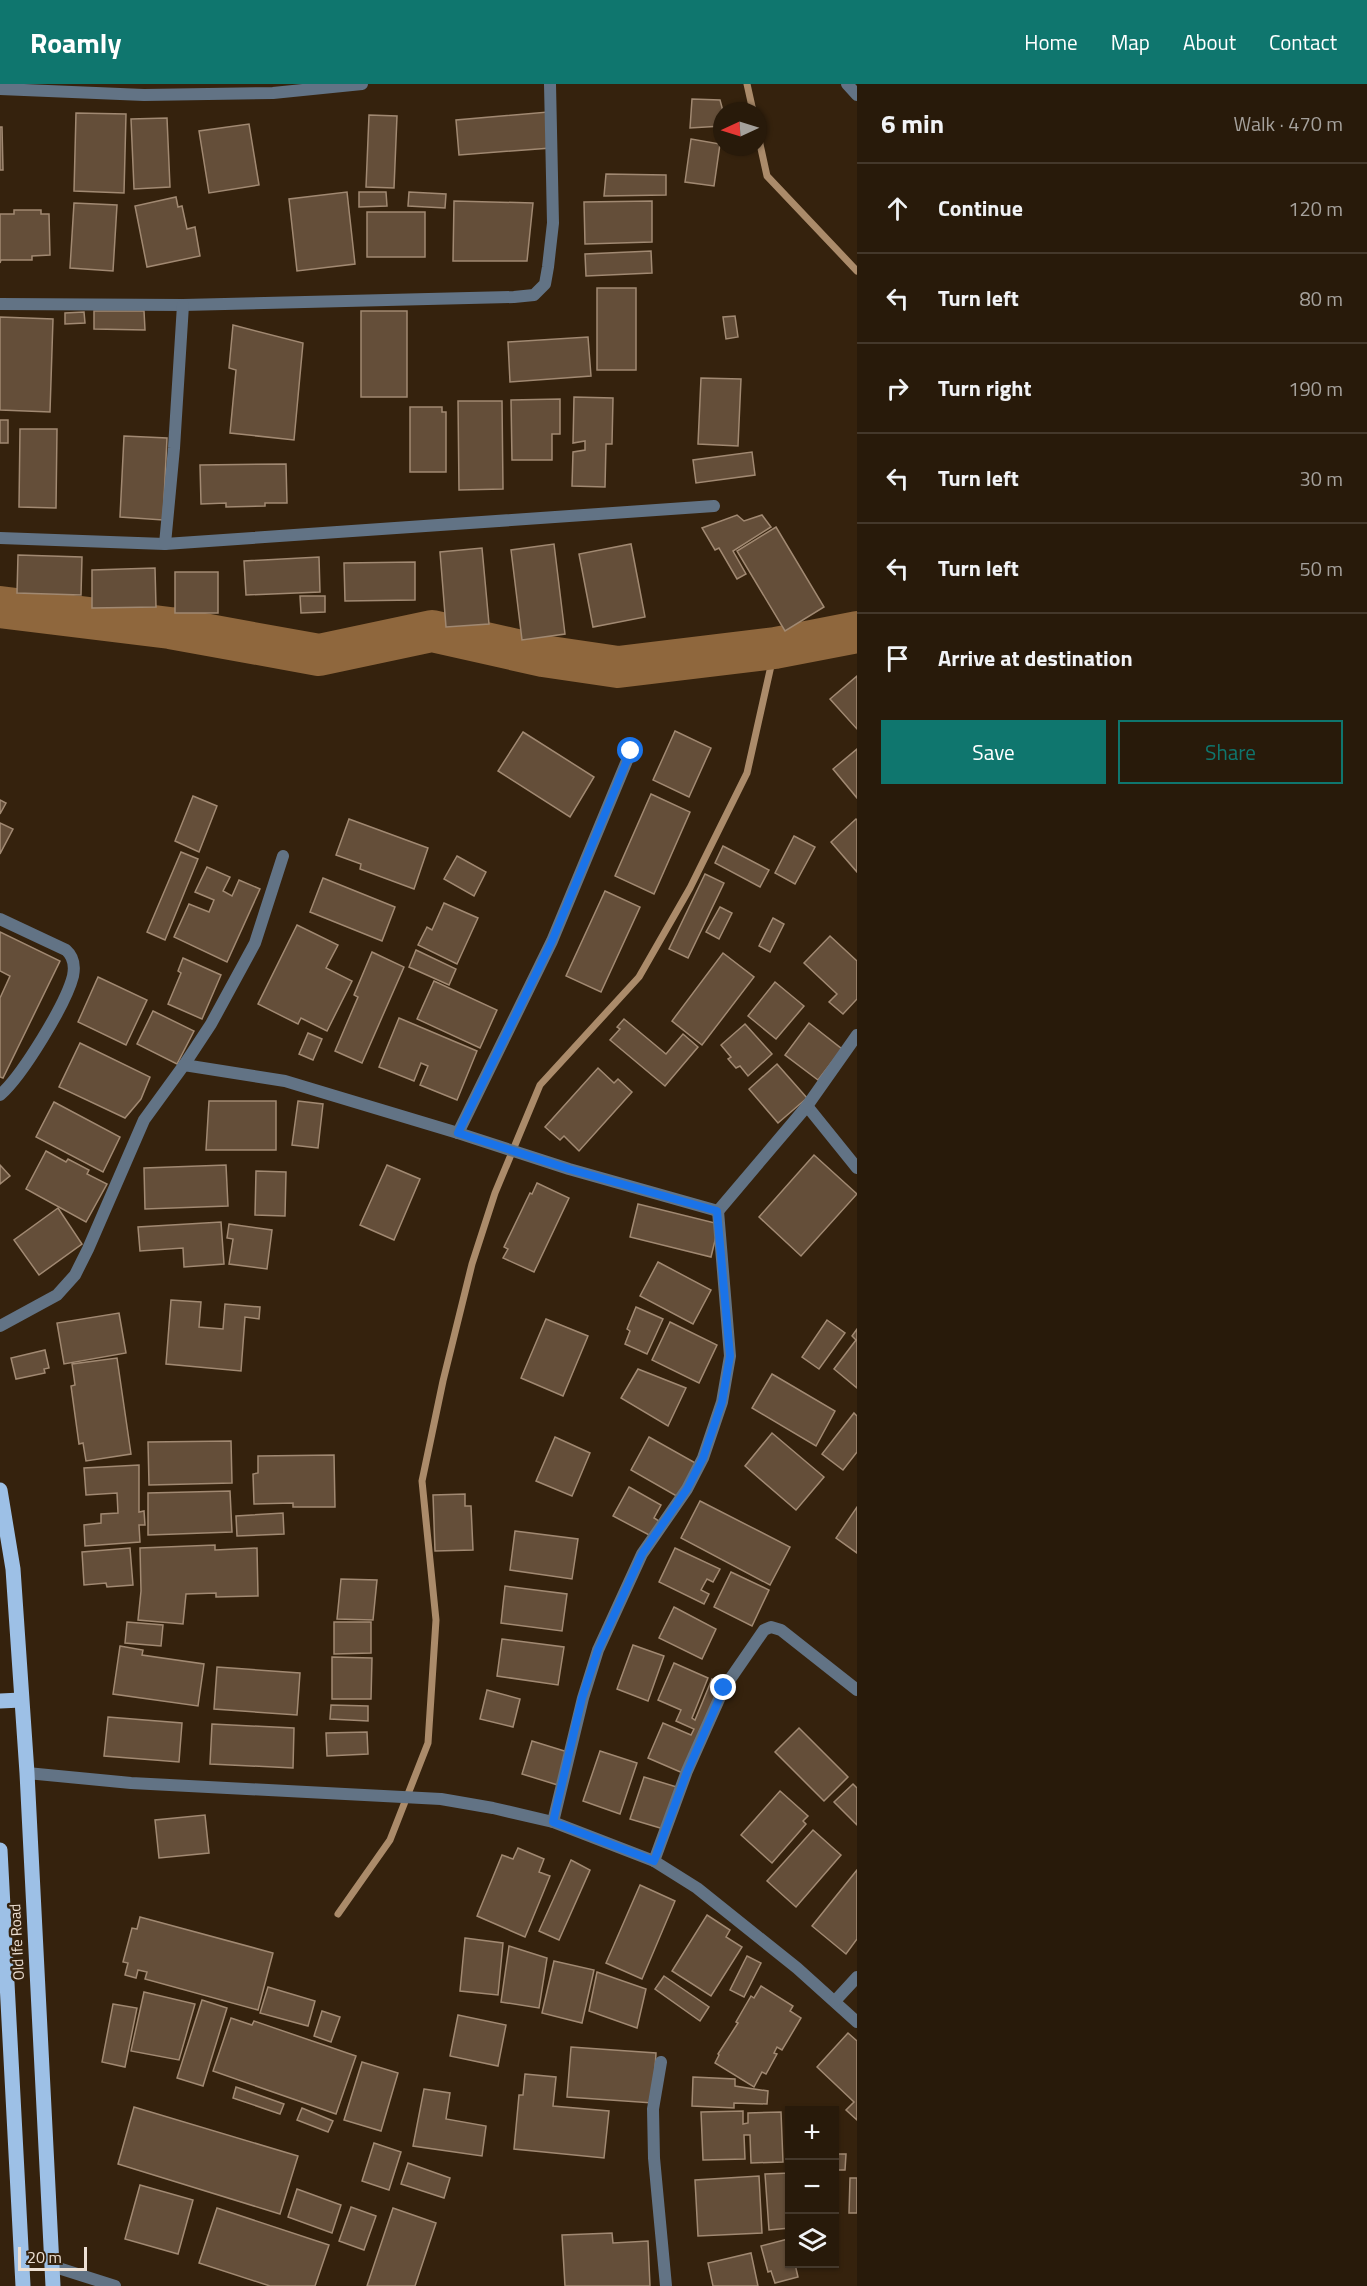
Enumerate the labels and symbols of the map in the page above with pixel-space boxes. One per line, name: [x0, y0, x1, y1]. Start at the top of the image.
north arrow: [713, 102, 767, 156]
route start: [617, 737, 643, 763]
route end: [710, 1674, 736, 1700]
street label: Old Ife Road: [3, 1903, 30, 1981]
scale bar: [18, 2244, 87, 2272]

